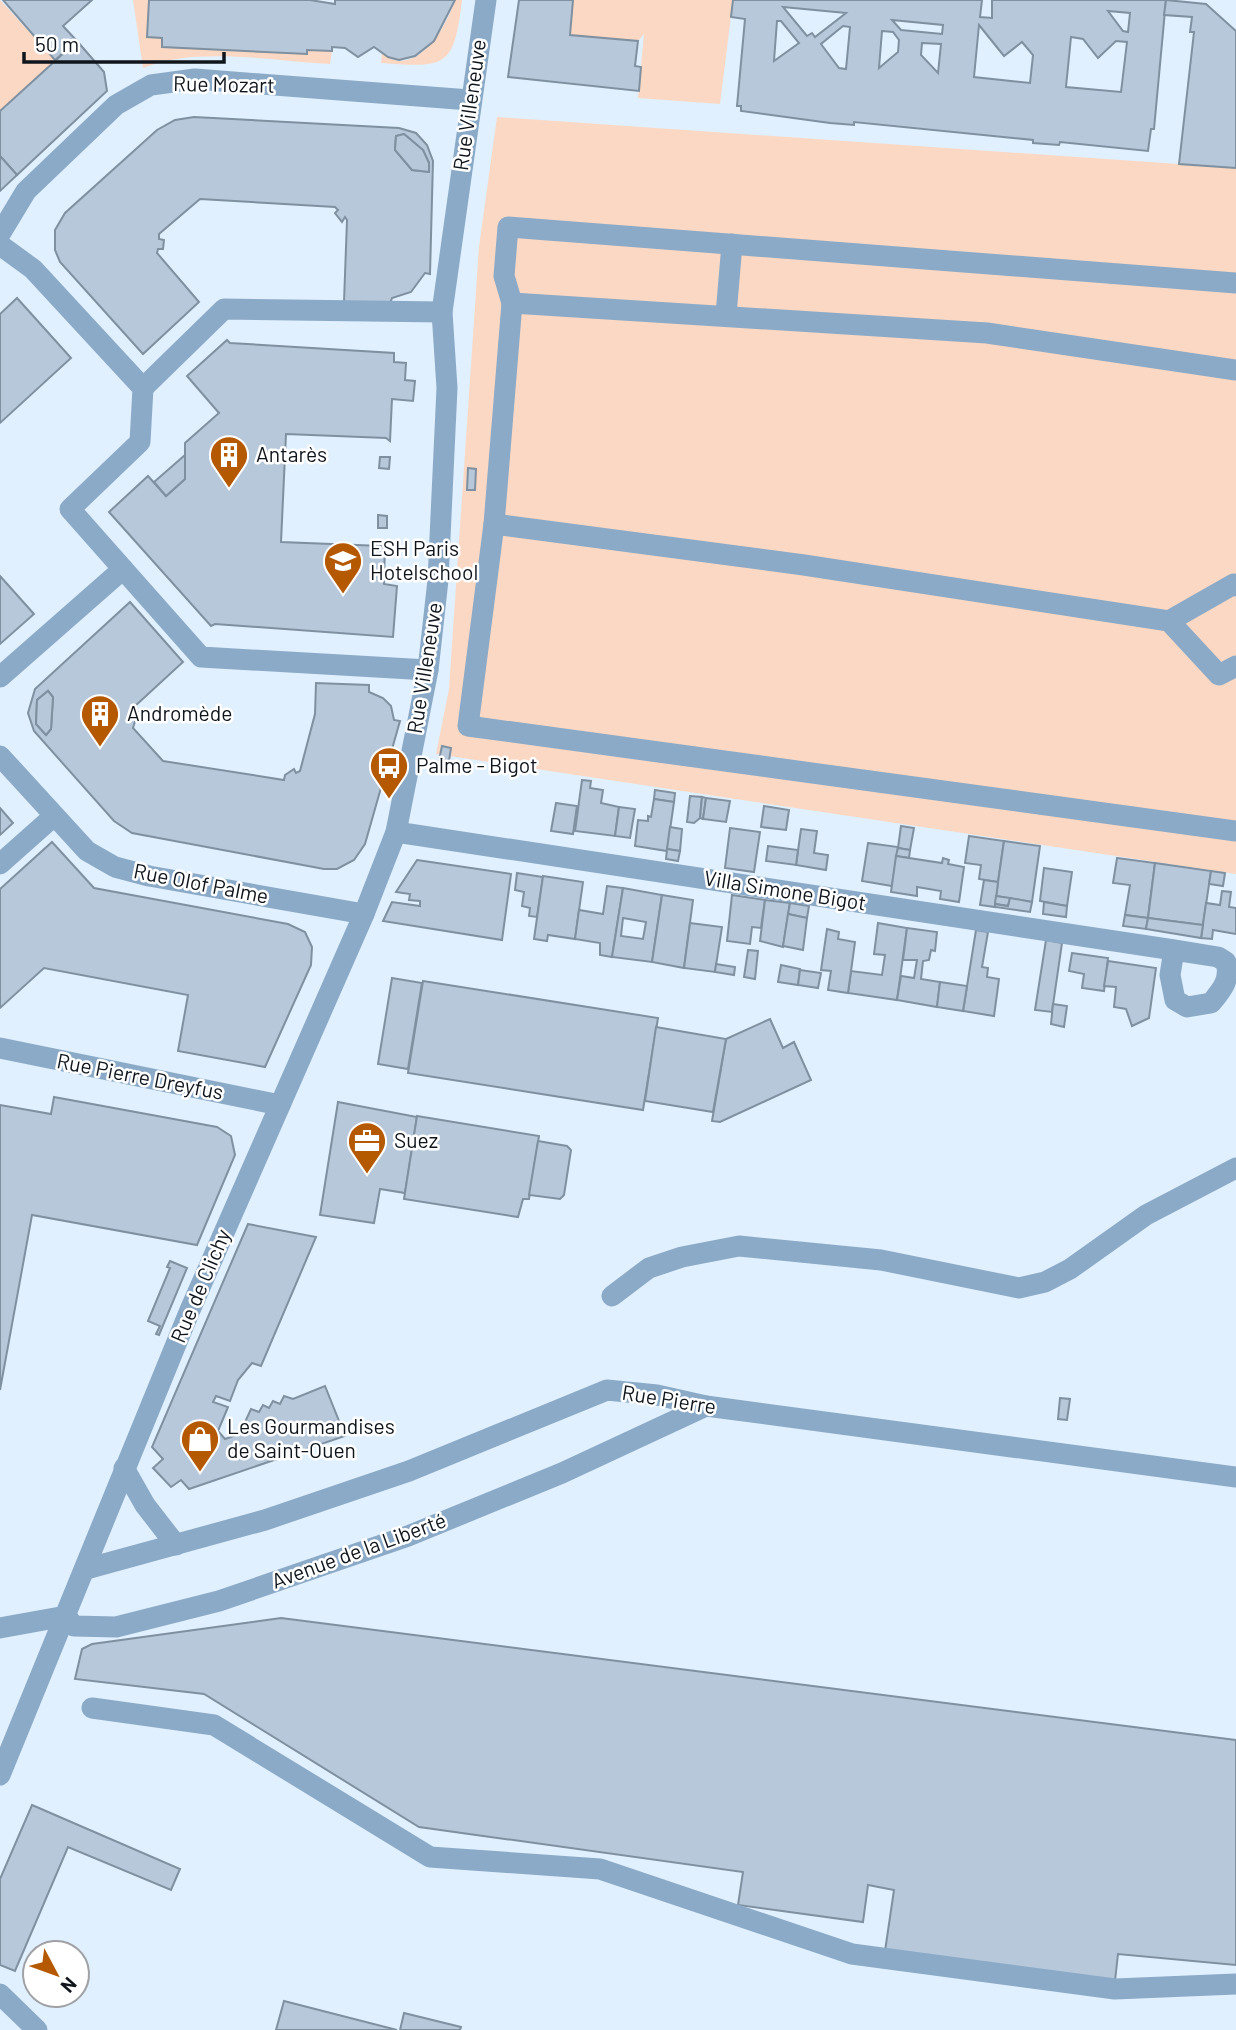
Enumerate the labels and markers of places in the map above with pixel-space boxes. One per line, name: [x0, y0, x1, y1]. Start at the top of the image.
building icon: Antarès: [208, 434, 250, 489]
place label: Antarès: [256, 441, 327, 466]
place label: ESH Paris Hotelschool: [370, 535, 478, 584]
school or university icon: ESH Paris Hotelschool: [322, 540, 364, 595]
building icon: Andromède: [79, 693, 121, 748]
place label: Andromède: [127, 700, 232, 725]
bus stop icon: Palme - Bigot: [368, 745, 410, 800]
place label: Palme - Bigot: [416, 752, 538, 777]
office icon: Suez: [346, 1120, 388, 1175]
place label: Suez: [394, 1127, 438, 1152]
place label: Les Gourmandises de Saint-Ouen: [227, 1413, 395, 1462]
shop icon: Les Gourmandises de Saint-Ouen: [179, 1418, 221, 1473]

